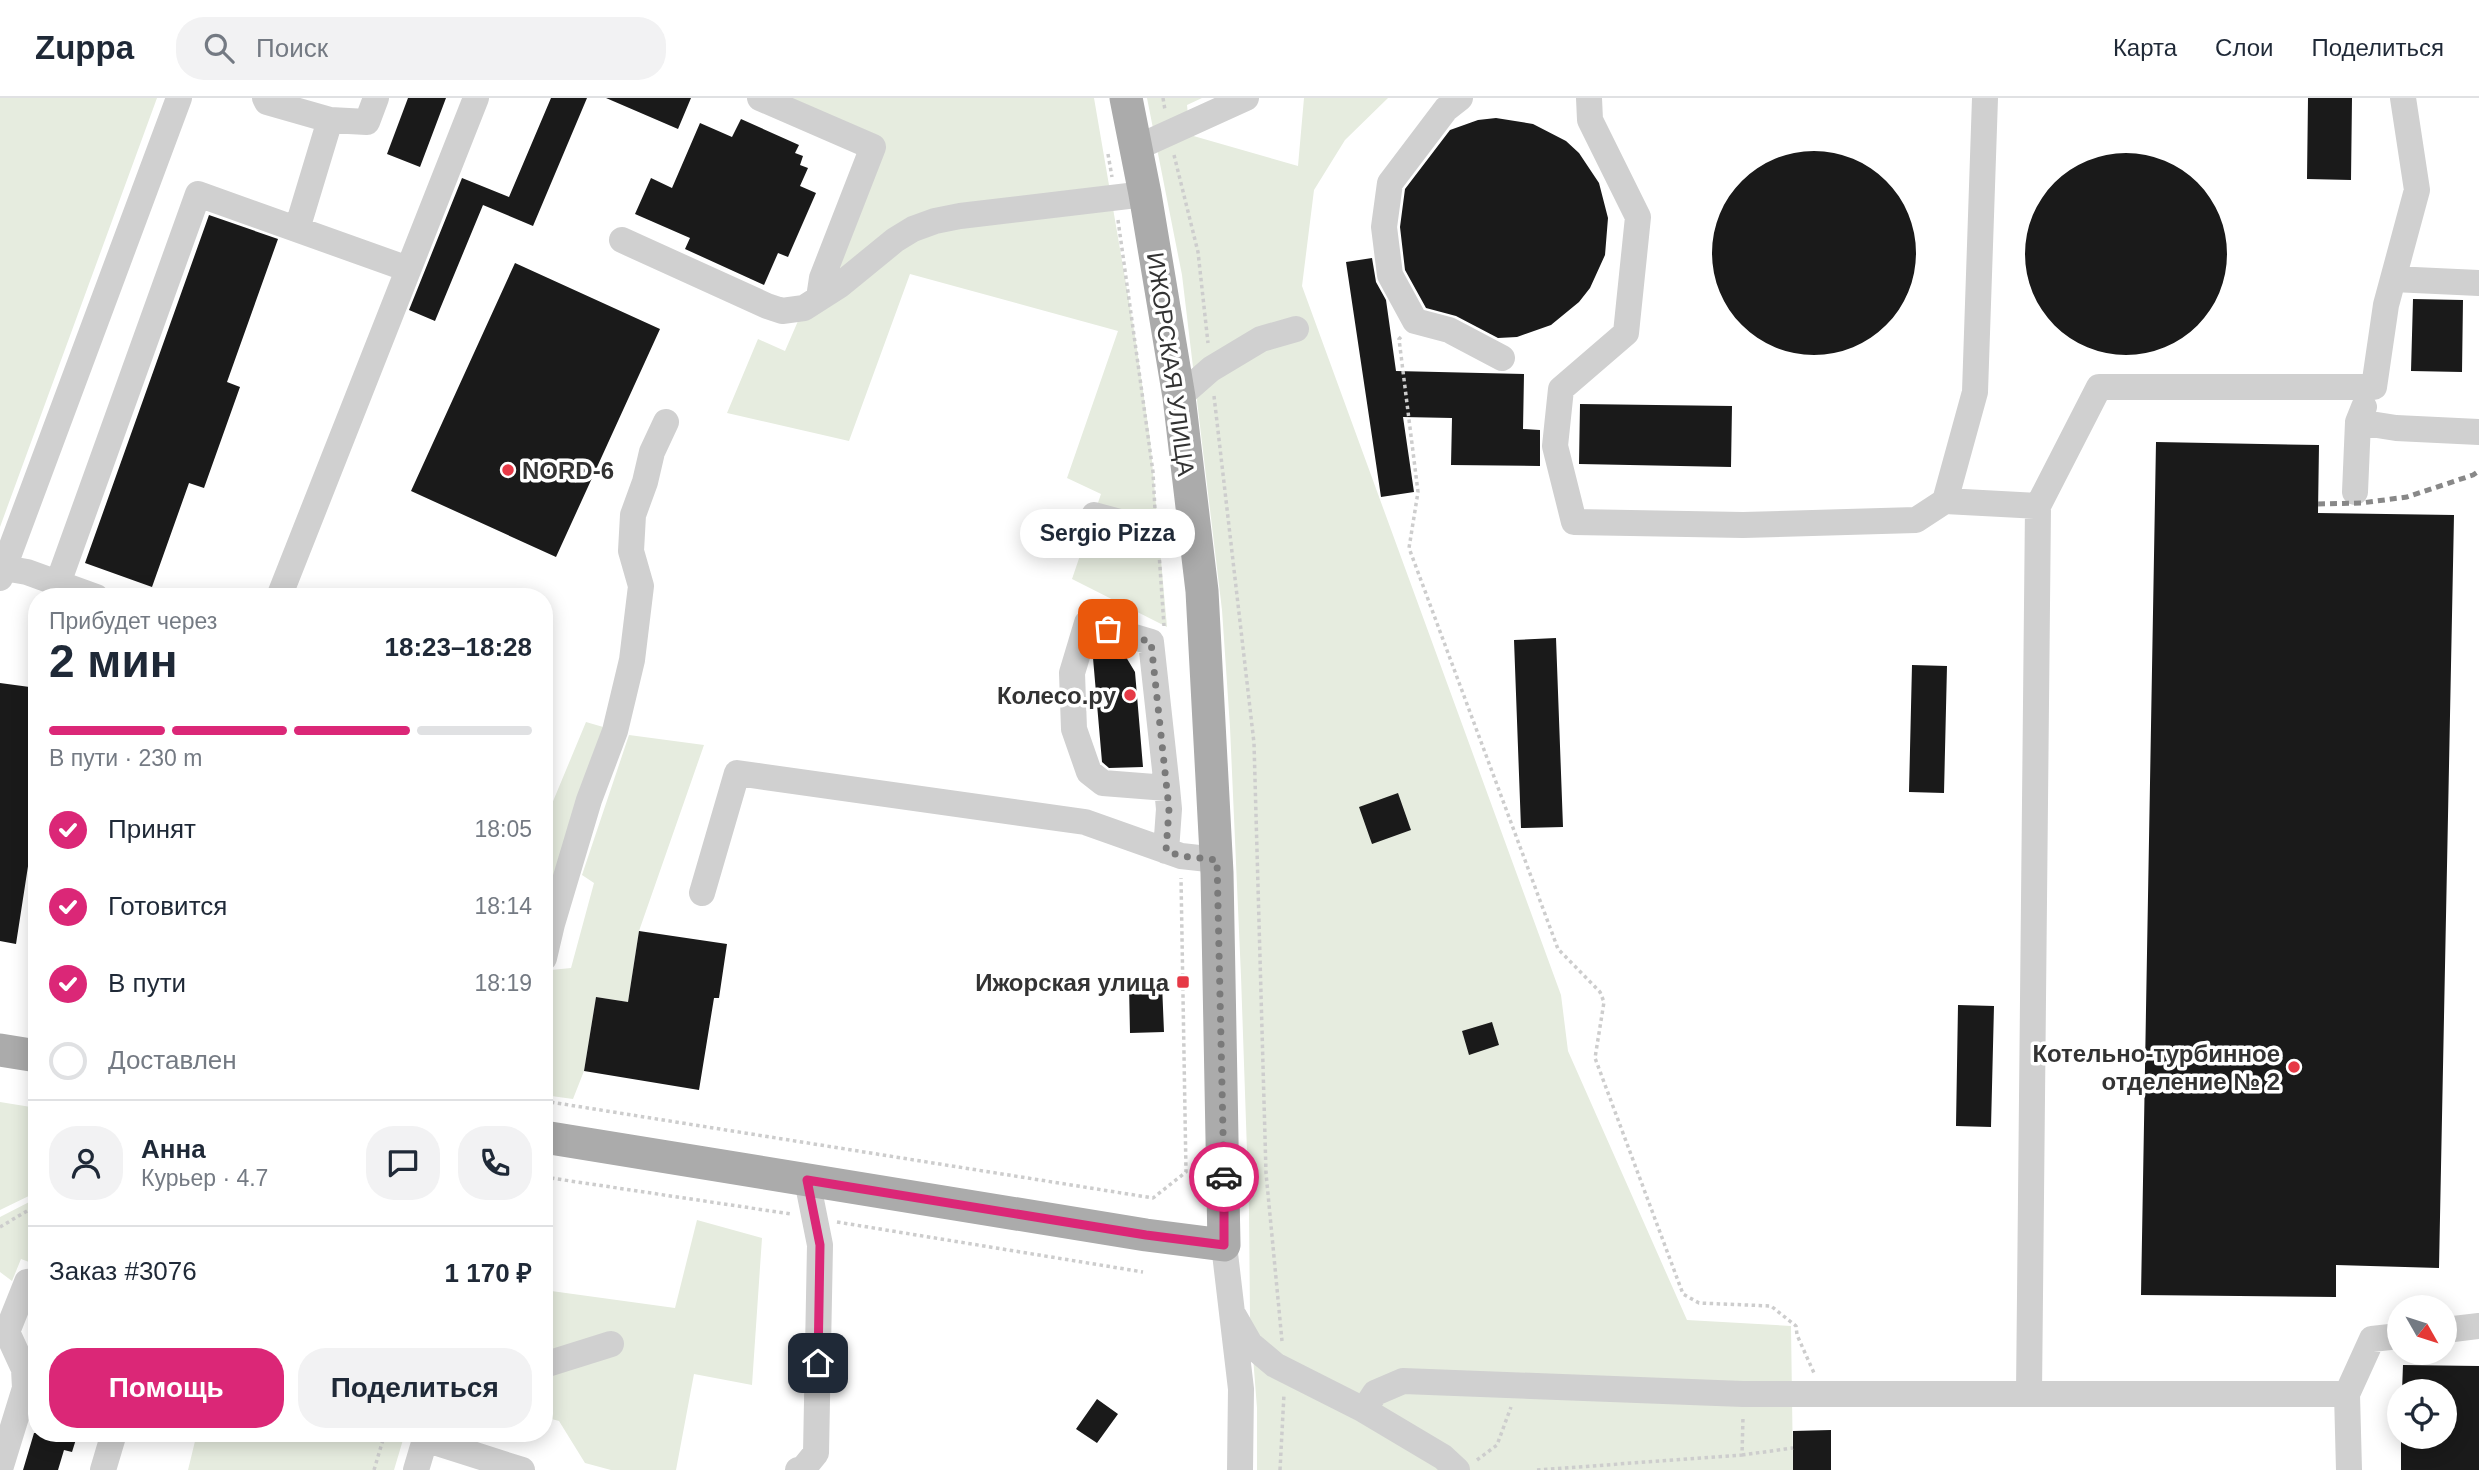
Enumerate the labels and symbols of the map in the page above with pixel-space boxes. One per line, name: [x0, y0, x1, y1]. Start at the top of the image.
street label: ИЖОРСКАЯ УЛИЦА: [1142, 250, 1200, 478]
place label: NORD-6: [522, 457, 614, 484]
marker: NORD-6: [500, 462, 516, 478]
callout: Sergio Pizza: [1020, 510, 1196, 559]
pin: [1078, 599, 1138, 659]
place label: Колесо.ру: [997, 682, 1117, 709]
marker: Колесо.ру: [1122, 687, 1138, 703]
place label: Ижорская улица: [975, 969, 1170, 996]
marker: Ижорская улица: [1175, 974, 1191, 990]
place label: Котельно-турбинное отделение № 2: [2032, 1040, 2280, 1095]
marker: Котельно-турбинное отделение № 2: [2286, 1059, 2302, 1075]
courier: [1189, 1142, 1259, 1212]
north arrow: [2387, 1295, 2457, 1365]
pin: [788, 1333, 848, 1393]

